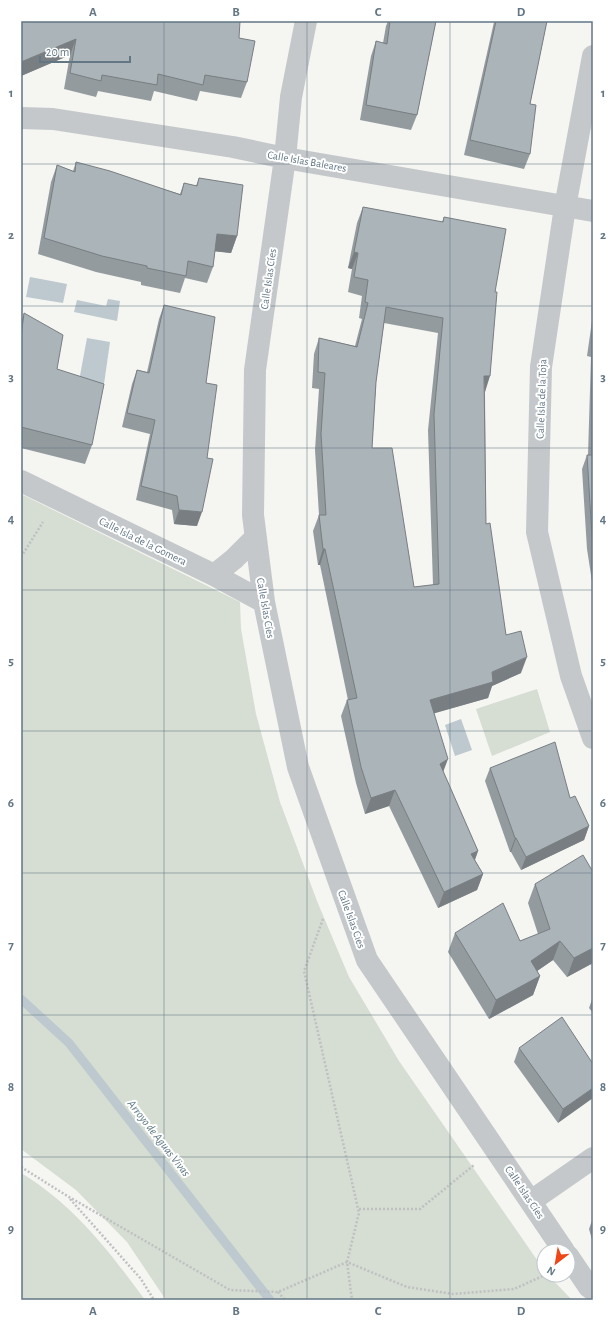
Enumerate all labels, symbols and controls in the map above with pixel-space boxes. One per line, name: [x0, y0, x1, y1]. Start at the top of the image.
text: A: [89, 6, 97, 19]
text: B: [232, 6, 240, 19]
text: C: [375, 6, 382, 19]
text: D: [517, 6, 526, 19]
scale bar: [40, 38, 130, 64]
text: 20 m: [46, 46, 69, 58]
text: 1: [9, 87, 13, 100]
text: 1: [601, 87, 605, 100]
street label: Calle Islas Baleares: [267, 149, 347, 174]
text: 2: [8, 229, 14, 242]
text: 2: [600, 229, 606, 242]
street label: Calle Islas Cíes: [259, 248, 278, 310]
street label: Calle Isla de la Toja: [535, 359, 548, 439]
text: 3: [8, 371, 14, 384]
text: 3: [600, 371, 606, 384]
text: 4: [8, 513, 15, 526]
text: 4: [600, 513, 607, 526]
street label: Calle Isla de la Gomera: [97, 516, 188, 567]
street label: Calle Islas Cíes: [255, 577, 276, 639]
text: 5: [8, 655, 14, 668]
text: 5: [600, 655, 606, 668]
text: 6: [8, 797, 14, 810]
text: 6: [600, 797, 606, 810]
street label: Calle Islas Cíes: [336, 889, 367, 950]
text: 7: [8, 939, 14, 952]
text: 7: [600, 939, 606, 952]
text: 8: [8, 1081, 14, 1094]
text: 8: [600, 1081, 606, 1094]
water label: Arroyo de Aguas Vivas: [125, 1097, 193, 1179]
street label: Calle Islas Cíes: [503, 1164, 546, 1221]
text: 9: [8, 1223, 14, 1236]
text: 9: [600, 1223, 606, 1236]
north arrow: [536, 1243, 576, 1283]
text: N: [545, 1264, 557, 1278]
text: A: [89, 1305, 97, 1318]
text: B: [232, 1305, 240, 1318]
text: C: [375, 1305, 382, 1318]
text: D: [517, 1305, 526, 1318]

